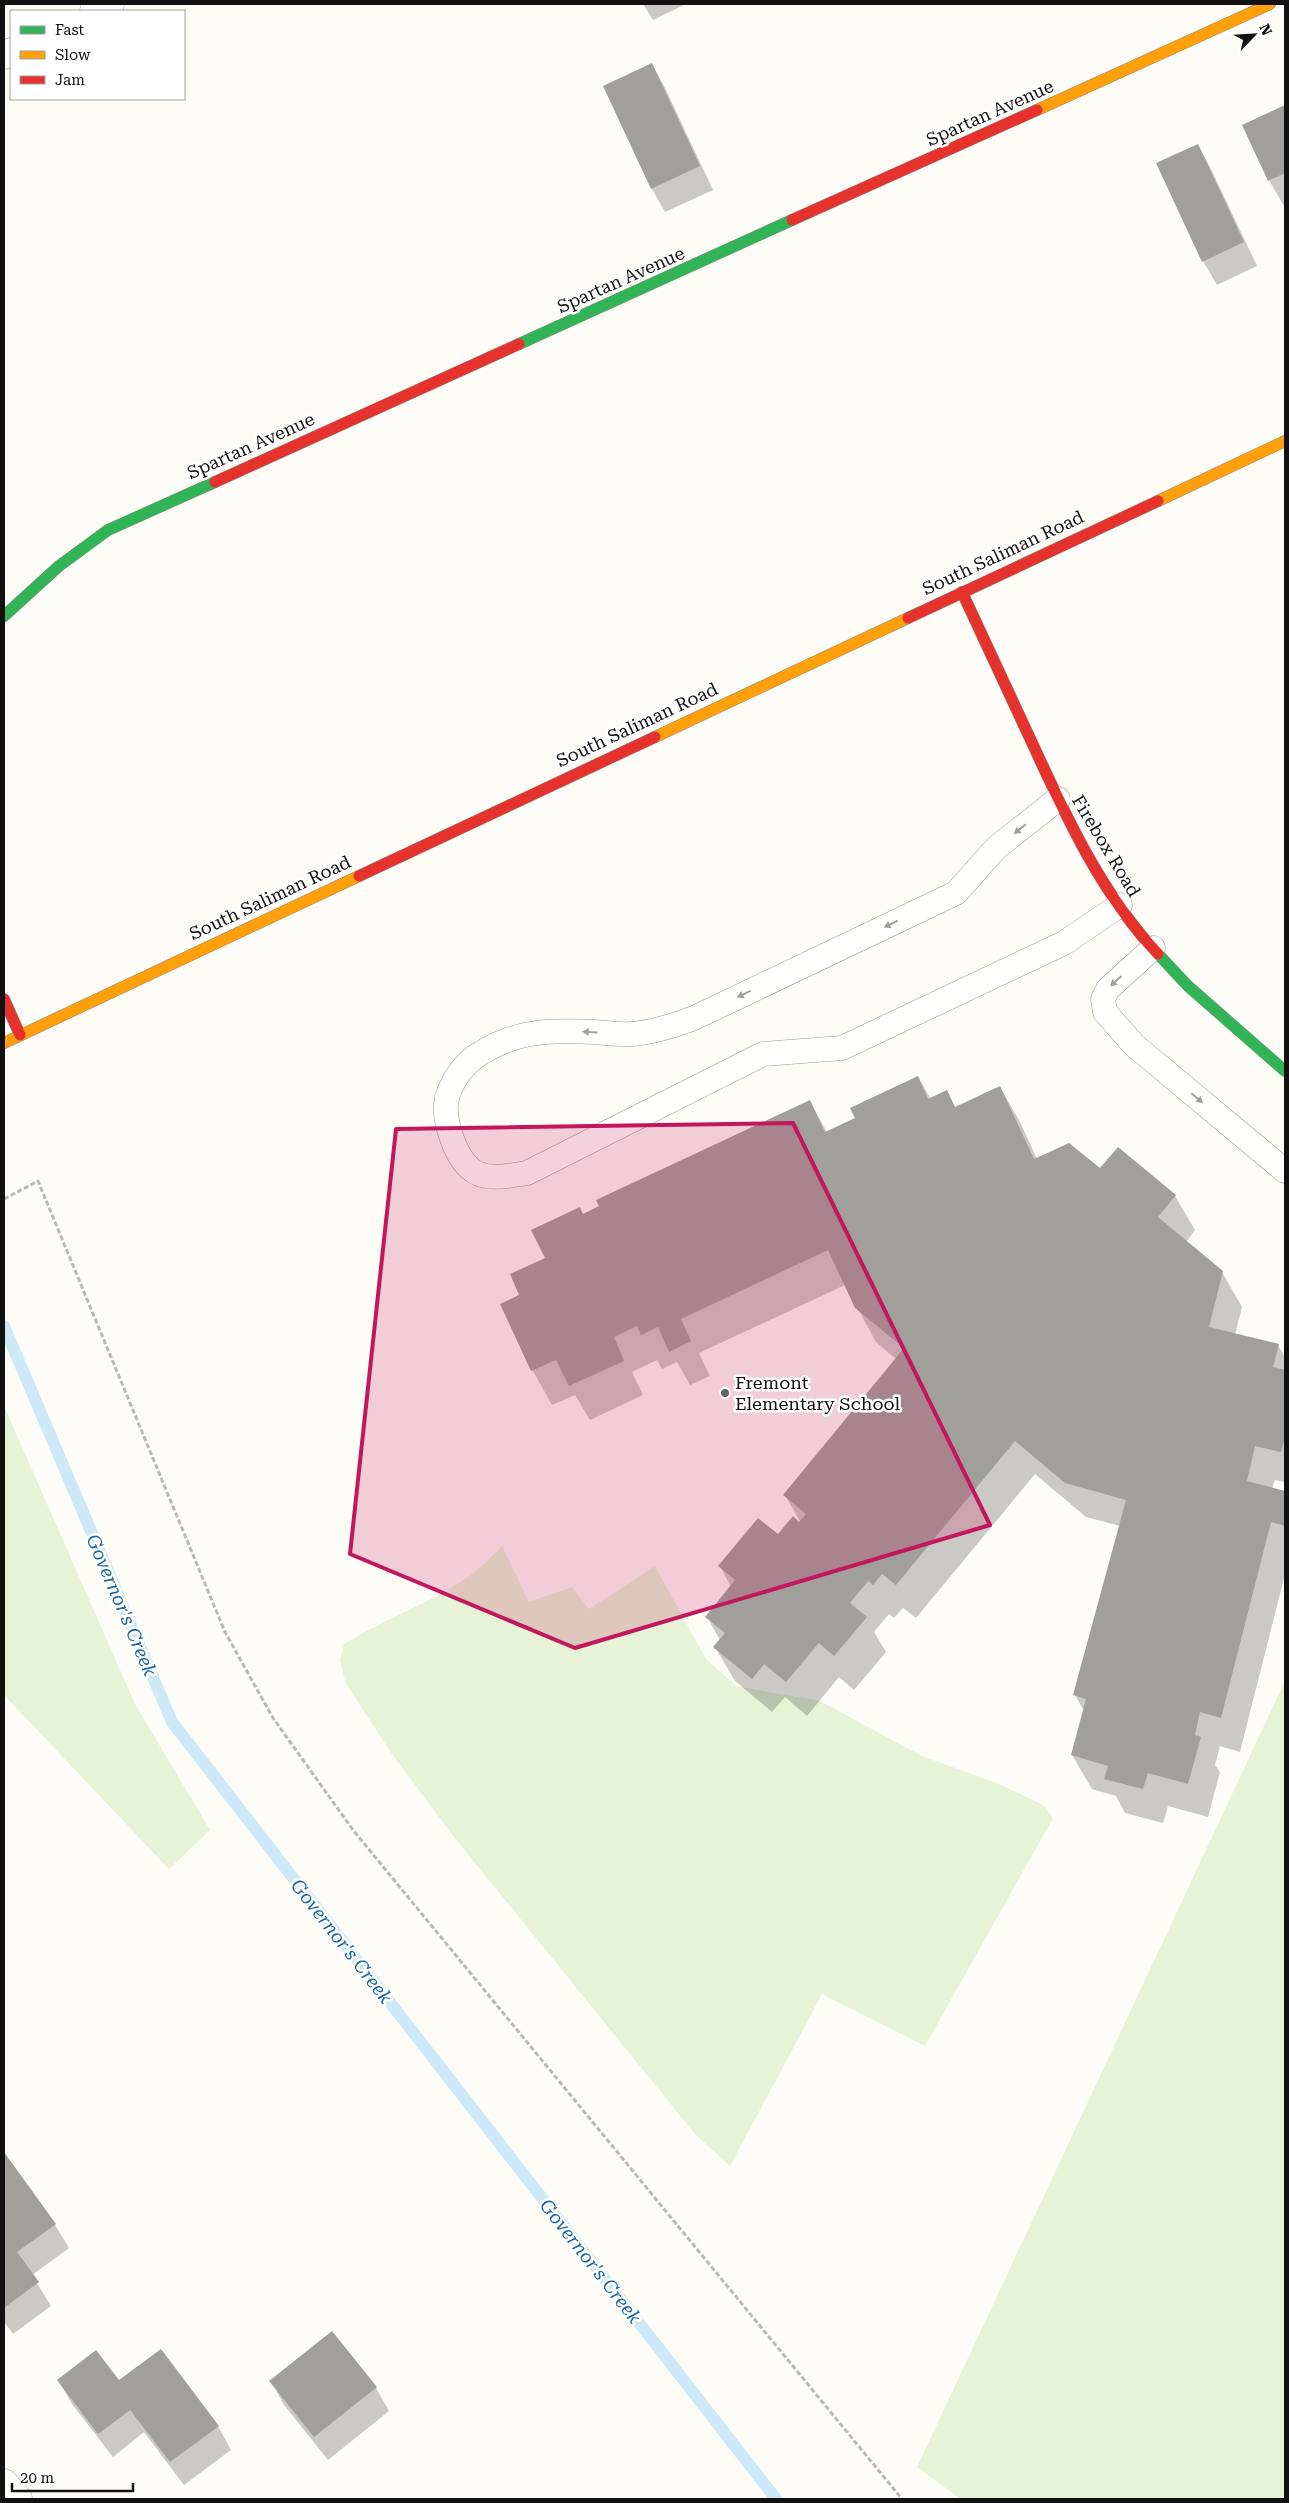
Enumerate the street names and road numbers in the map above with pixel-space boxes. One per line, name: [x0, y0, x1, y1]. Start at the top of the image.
street label: Spartan Avenue: [923, 75, 1057, 150]
street label: Spartan Avenue: [554, 242, 688, 317]
street label: Spartan Avenue: [184, 408, 318, 483]
street label: South Saliman Road: [919, 506, 1087, 599]
street label: South Saliman Road: [553, 678, 721, 771]
street label: Firebox Road: [1068, 791, 1145, 901]
street label: South Saliman Road: [186, 851, 354, 944]

